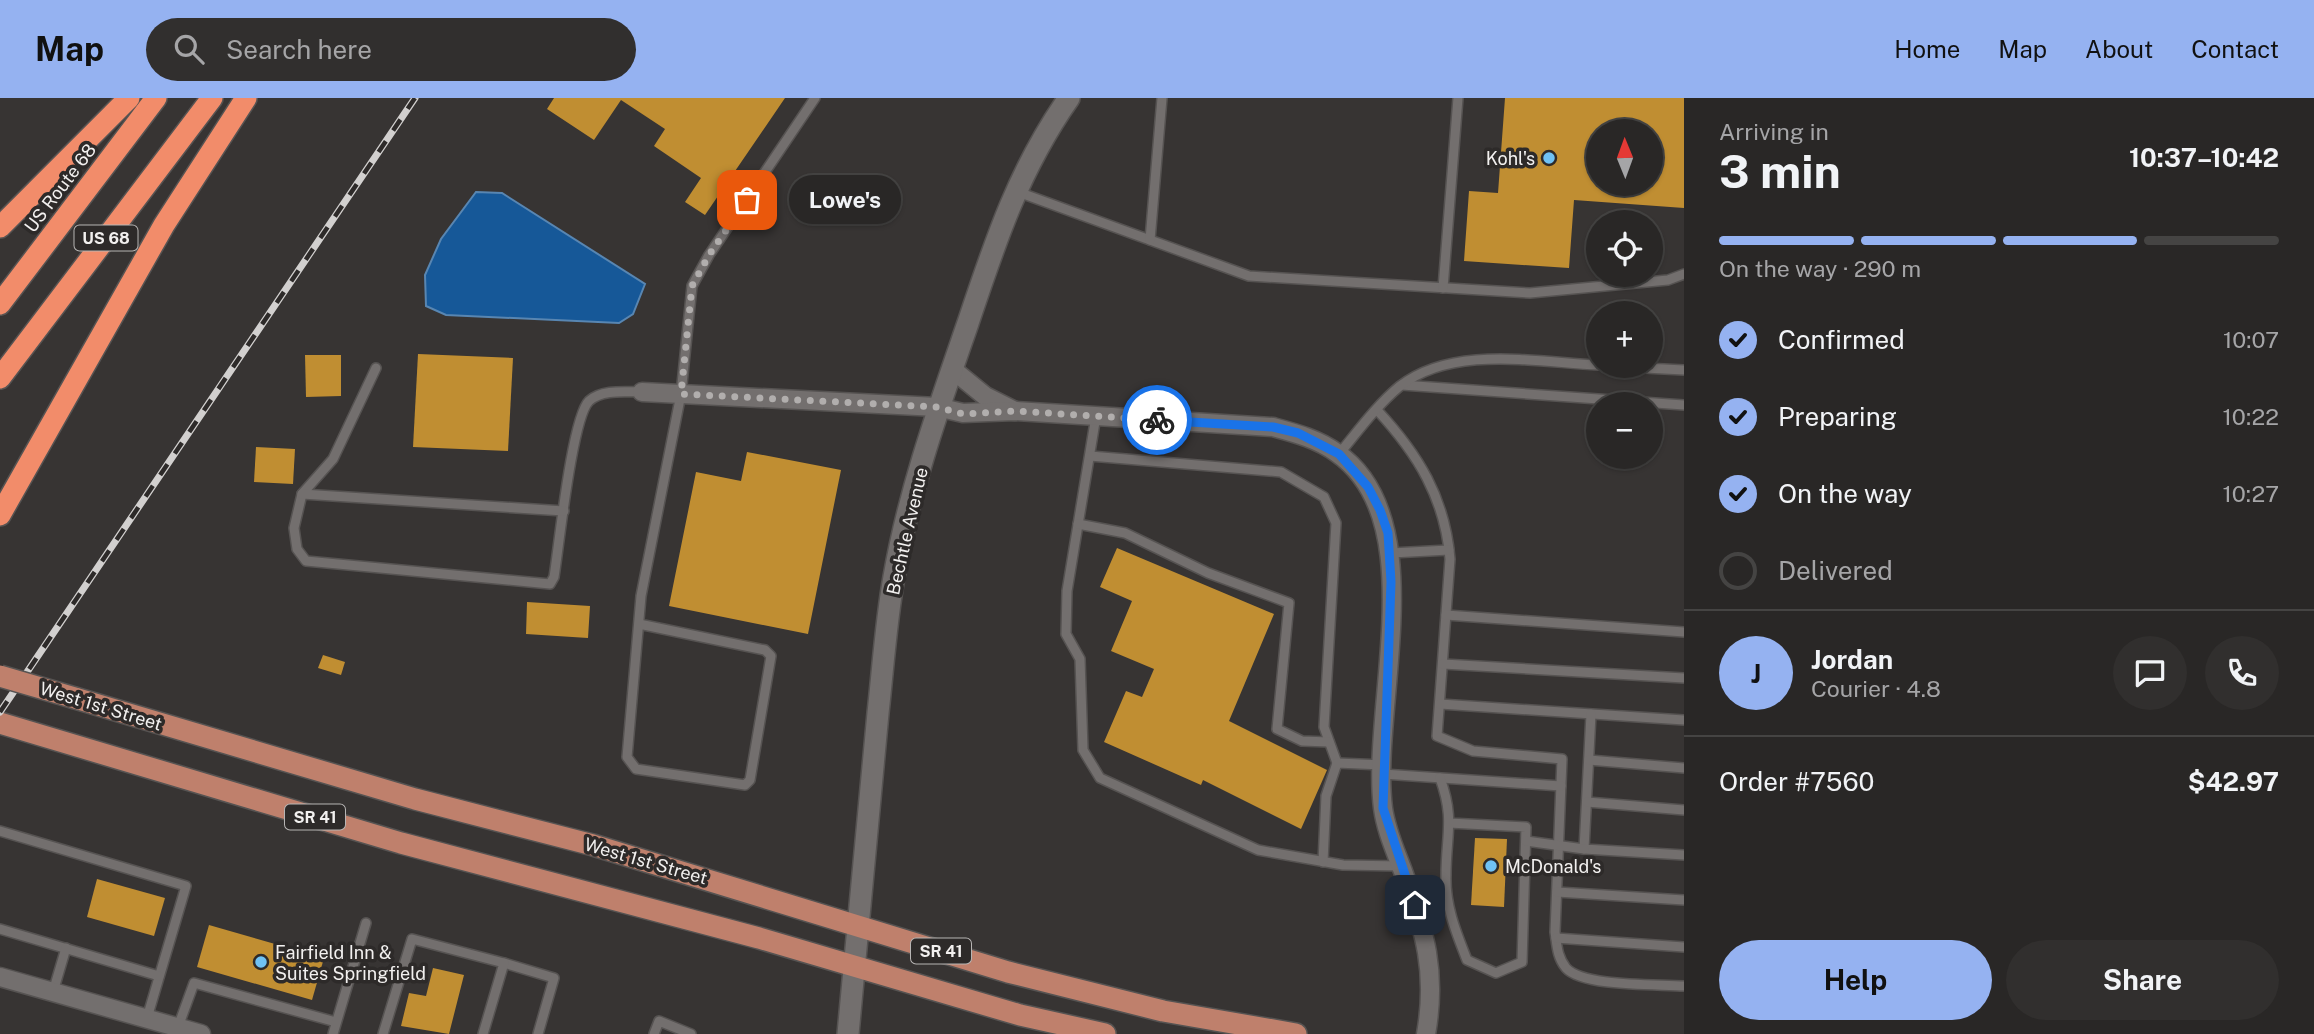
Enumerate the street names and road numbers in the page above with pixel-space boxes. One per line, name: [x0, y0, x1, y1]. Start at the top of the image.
street label: US Route 68: [20, 140, 100, 236]
road number: US 68: [74, 226, 138, 250]
street label: Bechtle Avenue: [882, 465, 932, 597]
street label: West 1st Street: [37, 677, 165, 735]
road number: SR 41: [285, 804, 345, 830]
street label: West 1st Street: [582, 833, 710, 889]
road number: SR 41: [911, 938, 971, 964]

